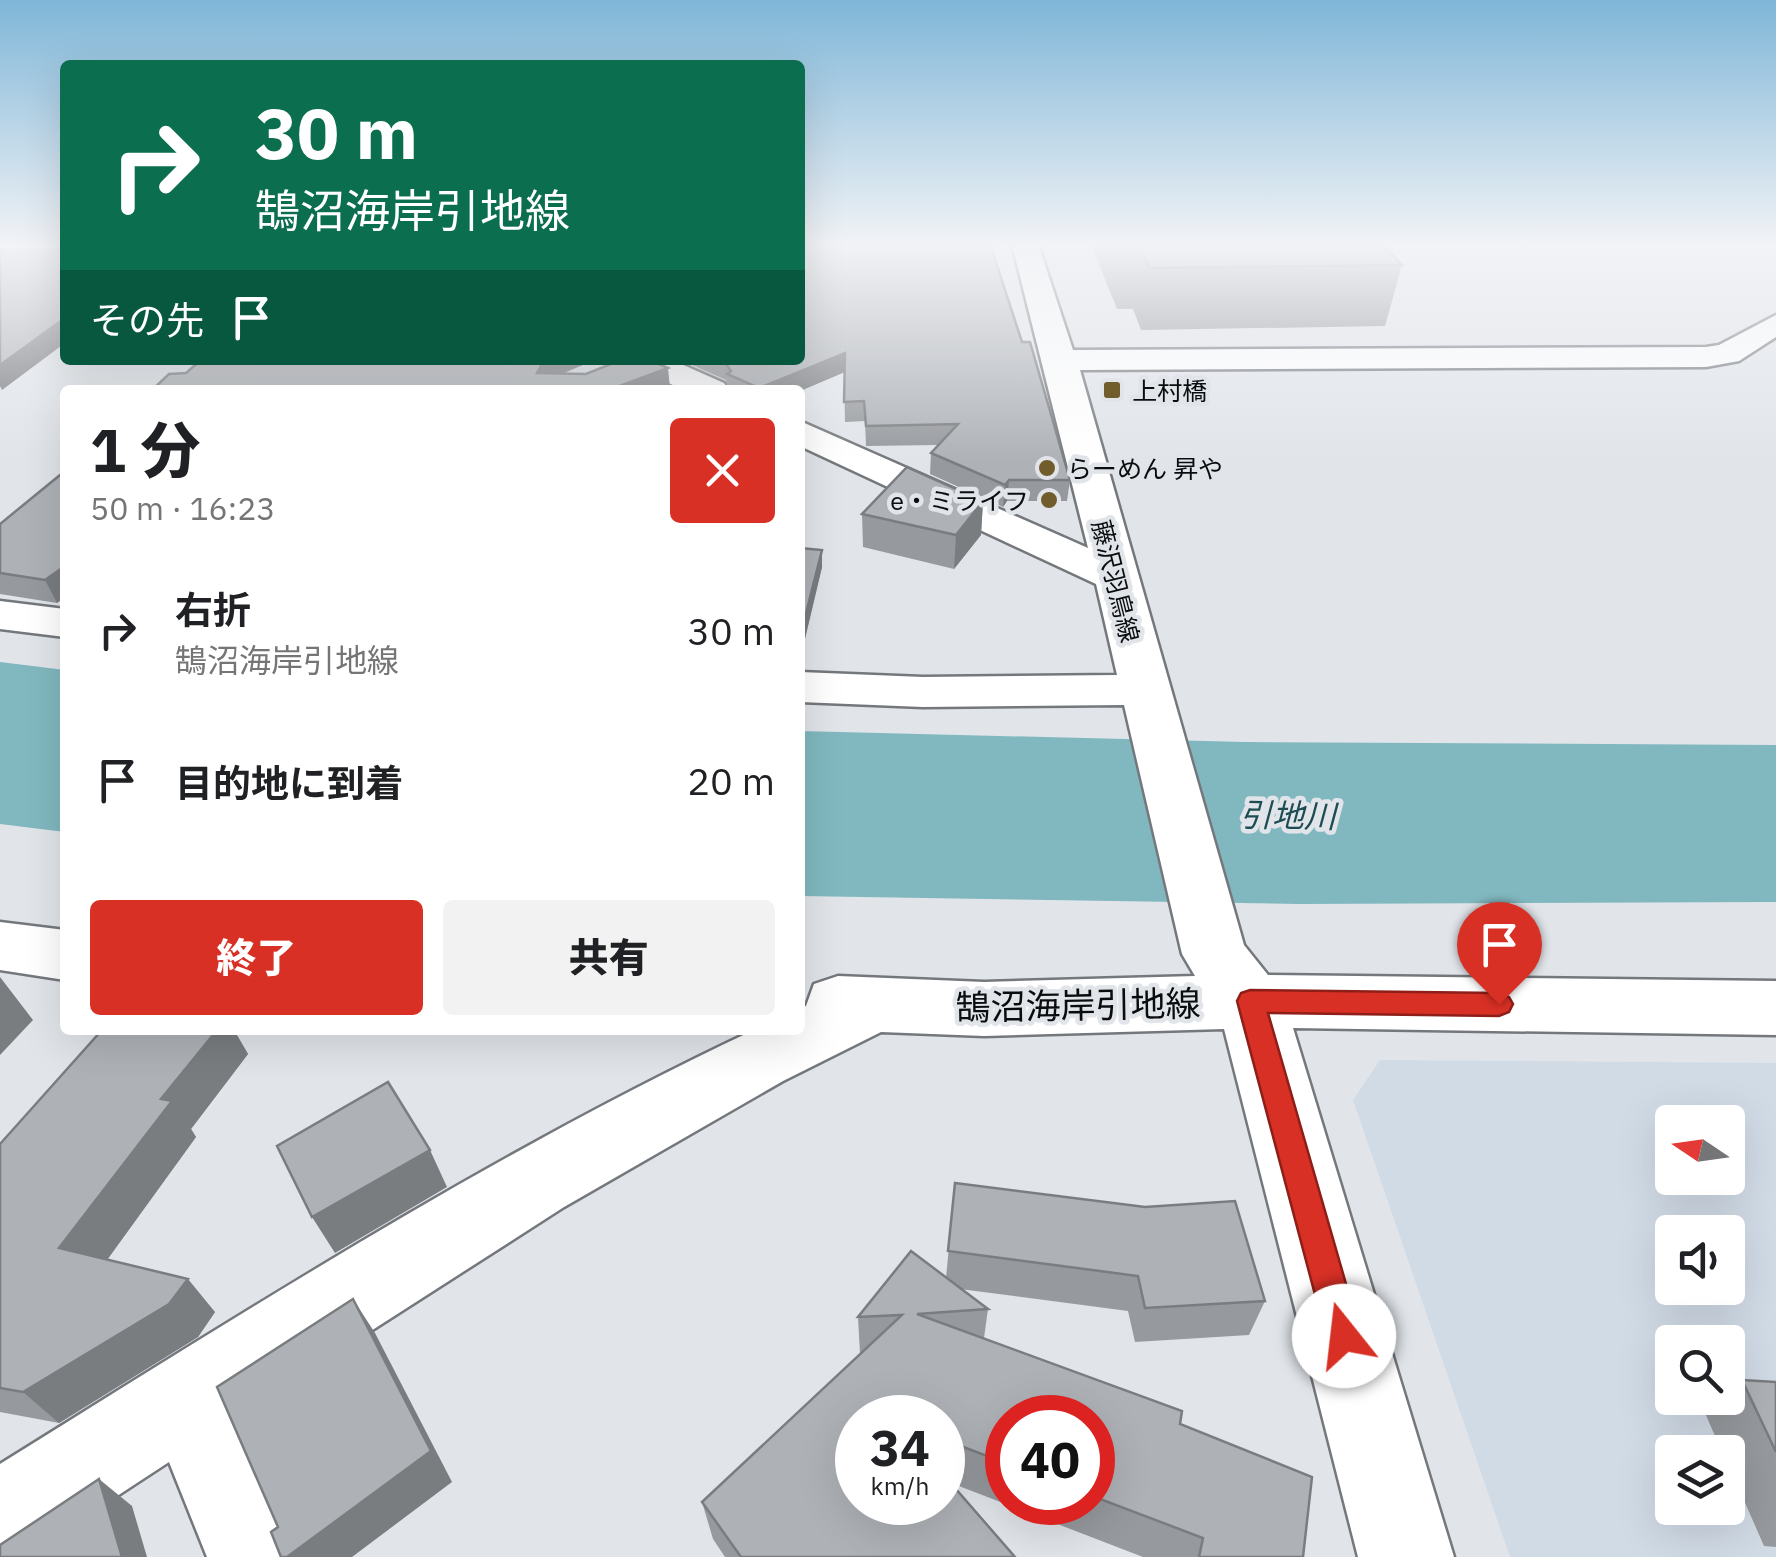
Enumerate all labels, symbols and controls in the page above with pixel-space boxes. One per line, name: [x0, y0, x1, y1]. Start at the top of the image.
text: 30 m: [255, 87, 418, 178]
icon: right: [90, 100, 220, 230]
text: 鵠沼海岸引地線: [255, 181, 570, 239]
icon: arrive: [224, 290, 279, 345]
text: その先: [90, 295, 204, 344]
place label: 上村橋: [1132, 374, 1207, 407]
marker: 上村橋: [1101, 379, 1123, 401]
text: 1 分: [90, 410, 200, 489]
button: close: [670, 418, 775, 523]
place label: らーめん 昇や: [1067, 452, 1223, 485]
marker: らーめん 昇や: [1036, 457, 1058, 479]
place label: e・ミライフ: [890, 484, 1029, 517]
text: 50 m · 16:23: [90, 487, 276, 529]
marker: e・ミライフ: [1038, 489, 1060, 511]
street label: 藤沢羽鳥線: [1085, 516, 1147, 646]
text: 右折: [175, 585, 251, 634]
icon: right: [90, 603, 145, 658]
text: 30 m: [687, 606, 775, 655]
text: 鵠沼海岸引地線: [175, 639, 399, 681]
icon: arrive: [90, 753, 145, 808]
text: 20 m: [687, 756, 775, 805]
text: 目的地に到着: [175, 758, 403, 807]
water label: 引地川: [1240, 793, 1339, 837]
button: 終了: [90, 900, 423, 1015]
button: 共有: [443, 900, 775, 1015]
pin: [1457, 902, 1542, 1005]
icon: arrive: [1472, 917, 1527, 972]
street label: 鵠沼海岸引地線: [955, 980, 1201, 1030]
north arrow: [1655, 1105, 1745, 1195]
map controls: [1655, 1105, 1745, 1525]
button: sound: [1655, 1215, 1745, 1305]
position arrow: [1292, 1284, 1396, 1388]
button: search: [1655, 1325, 1745, 1415]
speed limit sign: 40: [985, 1395, 1115, 1525]
text: 34: [870, 1415, 930, 1480]
button: layers: [1655, 1435, 1745, 1525]
text: km/h: [871, 1469, 929, 1502]

